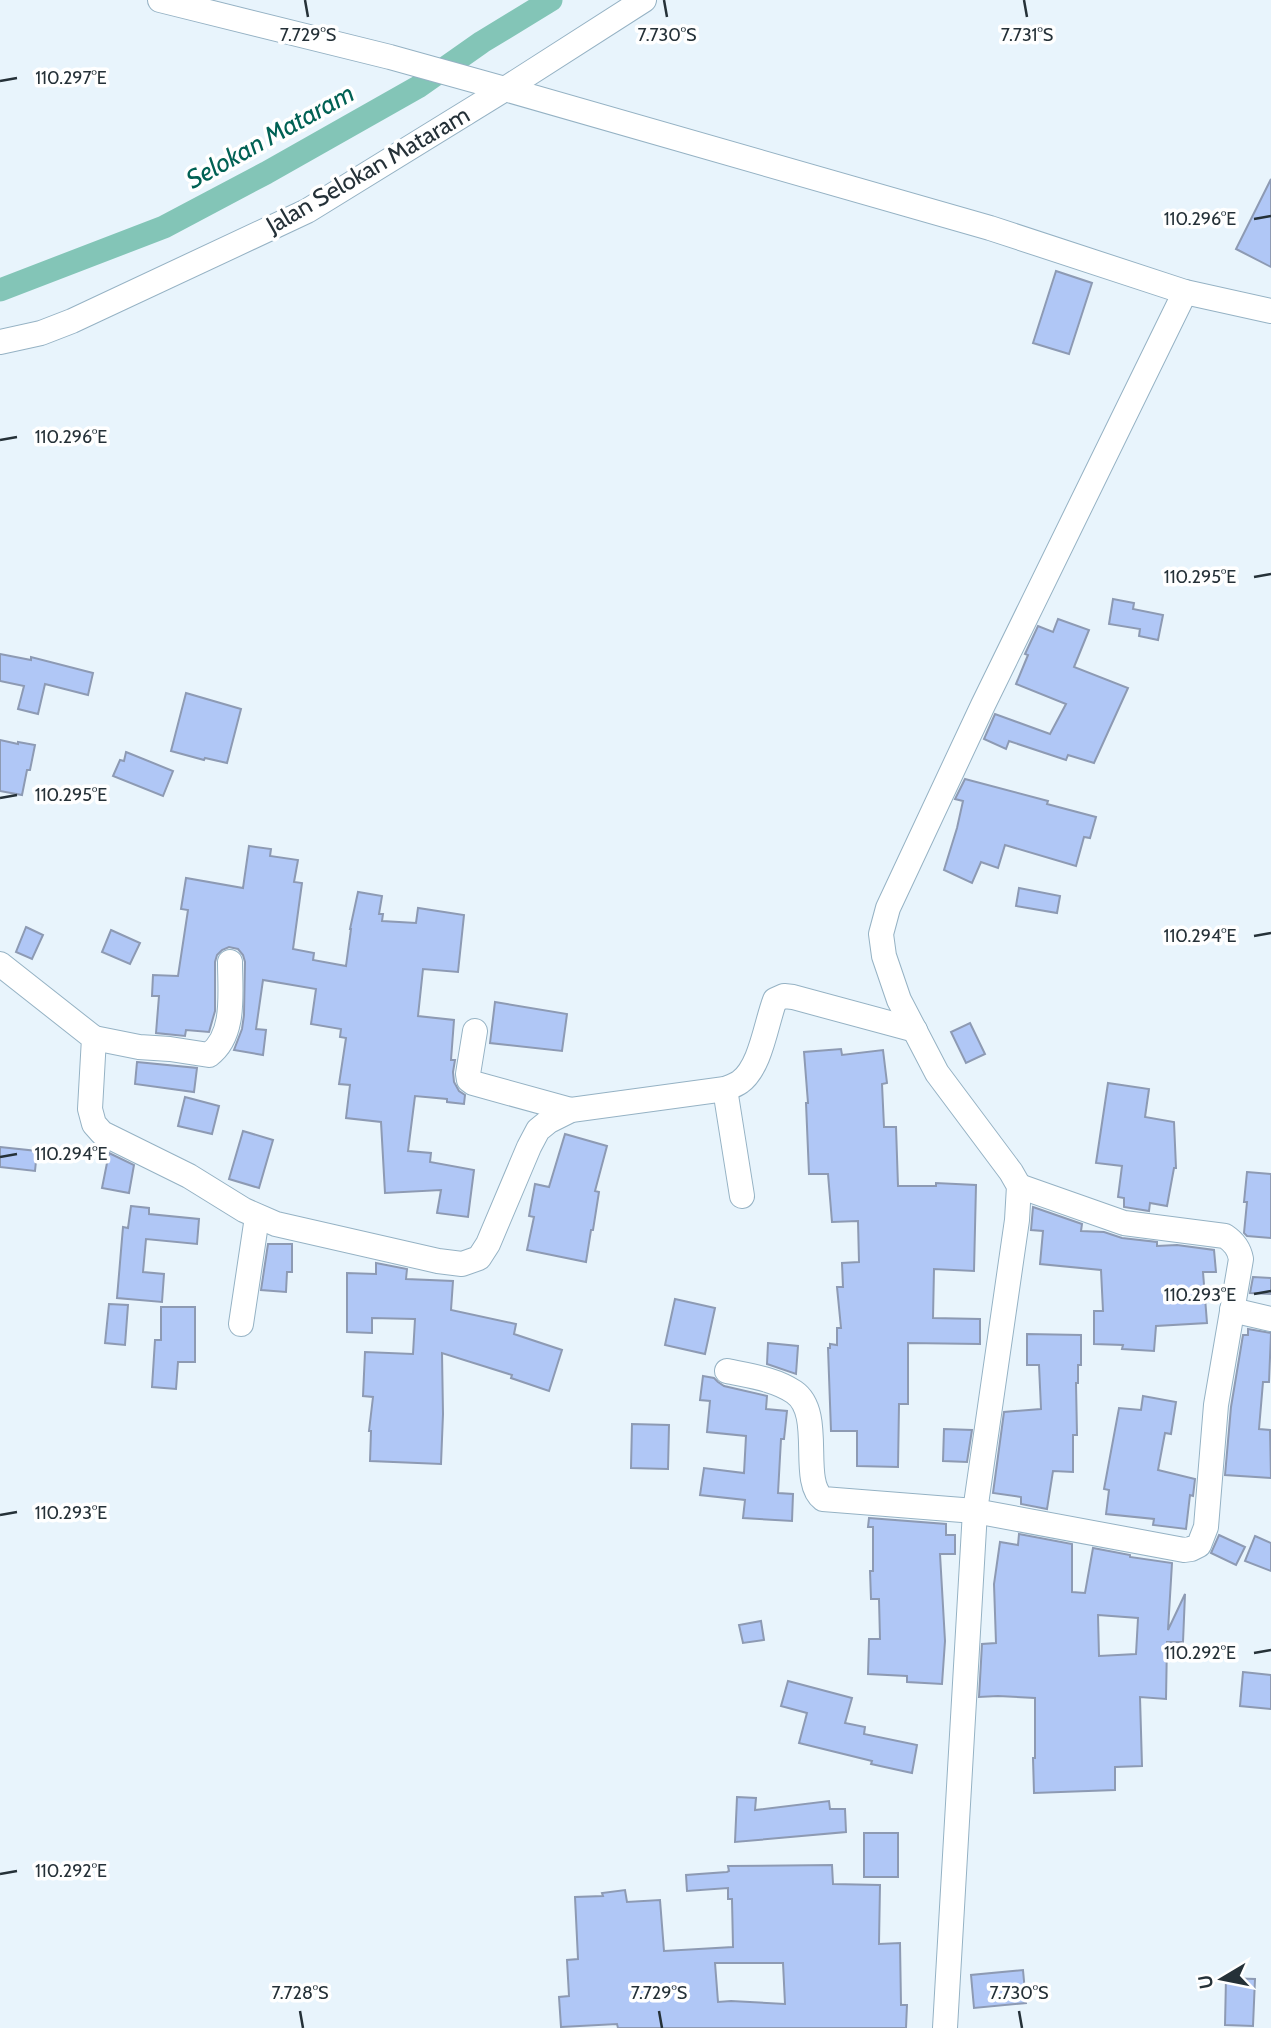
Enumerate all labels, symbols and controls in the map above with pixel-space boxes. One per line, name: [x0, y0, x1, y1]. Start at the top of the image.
text: 7.729°S: [280, 24, 336, 46]
text: 7.730°S: [637, 24, 697, 46]
text: 7.731°S: [1001, 24, 1053, 46]
text: 110.297°E: [35, 67, 107, 89]
water label: Selokan Mataram: [180, 77, 360, 195]
street label: Jalan Selokan Mataram: [260, 100, 474, 240]
text: 110.296°E: [1164, 208, 1236, 230]
text: 110.296°E: [35, 426, 107, 448]
text: 110.295°E: [1164, 566, 1236, 588]
text: 110.295°E: [35, 784, 107, 806]
text: 110.294°E: [1164, 925, 1236, 947]
text: 110.294°E: [35, 1143, 107, 1165]
text: 110.293°E: [1164, 1284, 1236, 1306]
text: 110.293°E: [35, 1502, 107, 1524]
text: 110.292°E: [1164, 1642, 1236, 1664]
text: 110.292°E: [35, 1860, 107, 1882]
north arrow: [1187, 1944, 1257, 2014]
text: U: [1193, 1973, 1218, 1991]
text: 7.728°S: [271, 1982, 329, 2004]
text: 7.729°S: [631, 1982, 687, 2004]
text: 7.730°S: [989, 1982, 1049, 2004]

